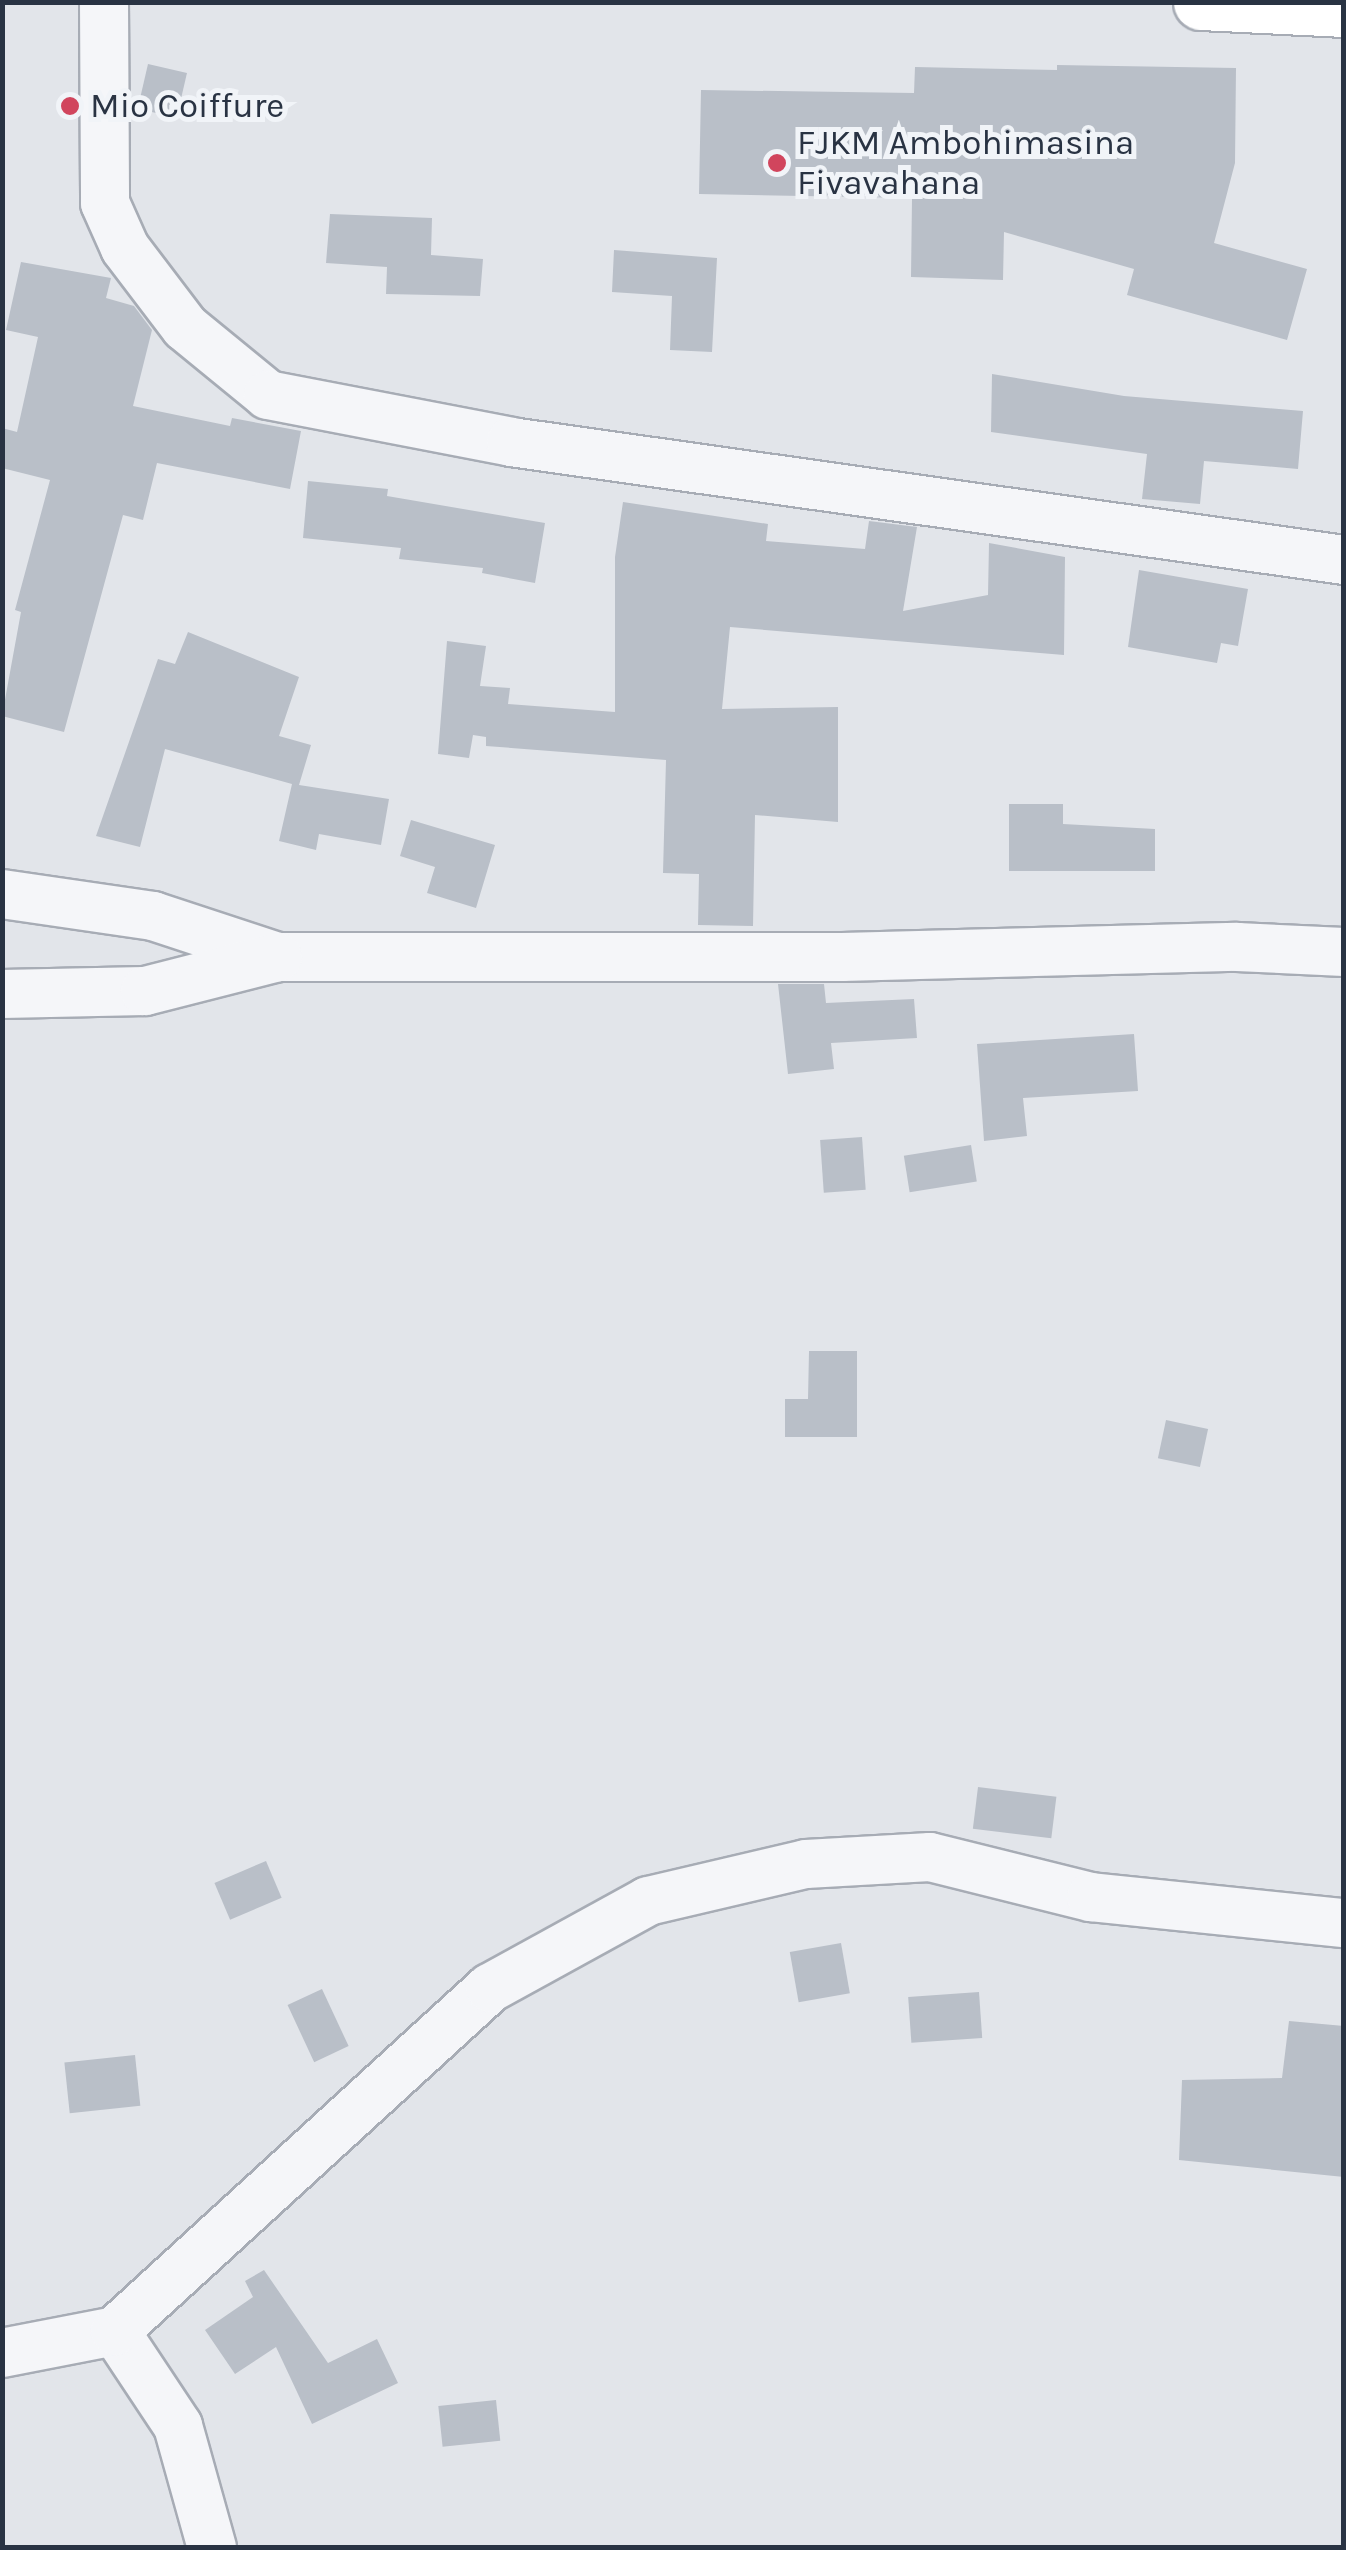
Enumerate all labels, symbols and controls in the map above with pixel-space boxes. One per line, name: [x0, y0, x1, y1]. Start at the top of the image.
place label: Mio Coiffure: [90, 85, 284, 127]
marker: Mio Coiffure: [59, 95, 81, 117]
place label: FJKM Ambohimasina Fivavahana: [797, 122, 1134, 204]
marker: FJKM Ambohimasina Fivavahana: [766, 152, 788, 174]

